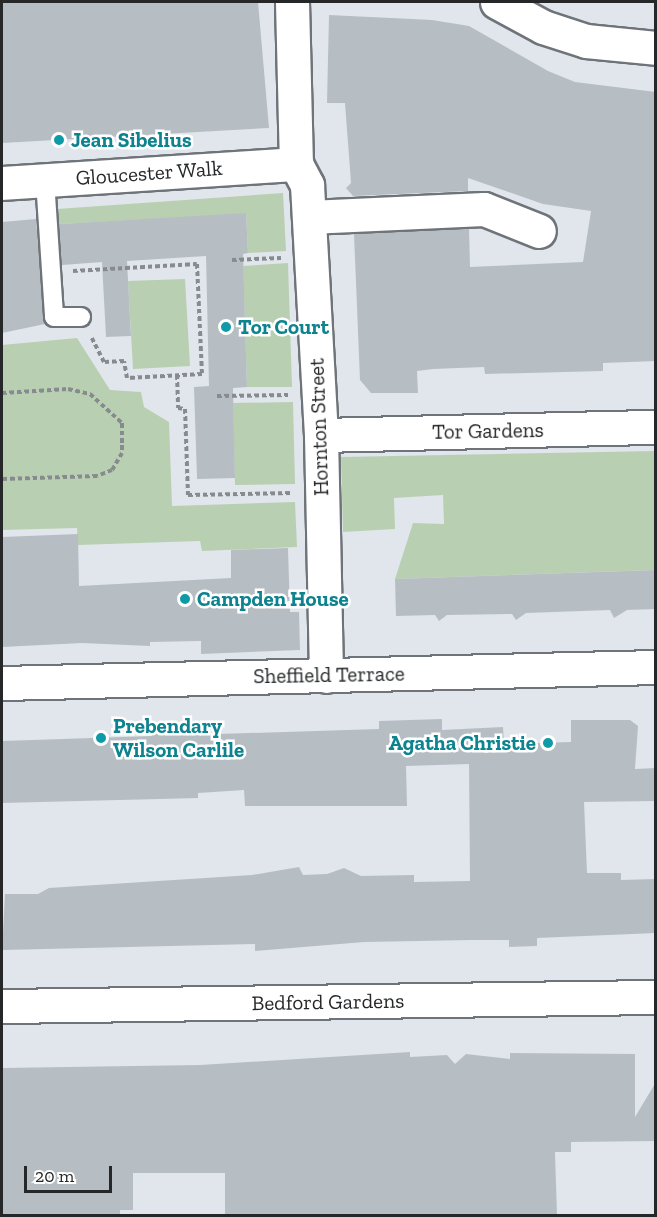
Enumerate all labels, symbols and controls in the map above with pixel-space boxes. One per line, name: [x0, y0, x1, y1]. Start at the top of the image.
place label: Jean Sibelius: [71, 127, 192, 153]
marker: Jean Sibelius: [52, 133, 66, 147]
street label: Gloucester Walk: [74, 155, 224, 191]
place label: Tor Court: [238, 314, 329, 340]
marker: Tor Court: [219, 320, 233, 334]
street label: Hornton Street: [304, 358, 334, 496]
street label: Tor Gardens: [432, 417, 544, 445]
place label: Campden House: [197, 586, 349, 612]
marker: Campden House: [178, 592, 192, 606]
street label: Sheffield Terrace: [253, 661, 405, 689]
place label: Prebendary Wilson Carlile: [113, 713, 244, 763]
place label: Agatha Christie: [388, 730, 536, 756]
marker: Prebendary Wilson Carlile: [94, 731, 108, 745]
marker: Agatha Christie: [541, 736, 555, 750]
street label: Bedford Gardens: [251, 988, 405, 1016]
scale bar: [27, 1154, 116, 1192]
text: 20 m: [35, 1165, 74, 1187]

